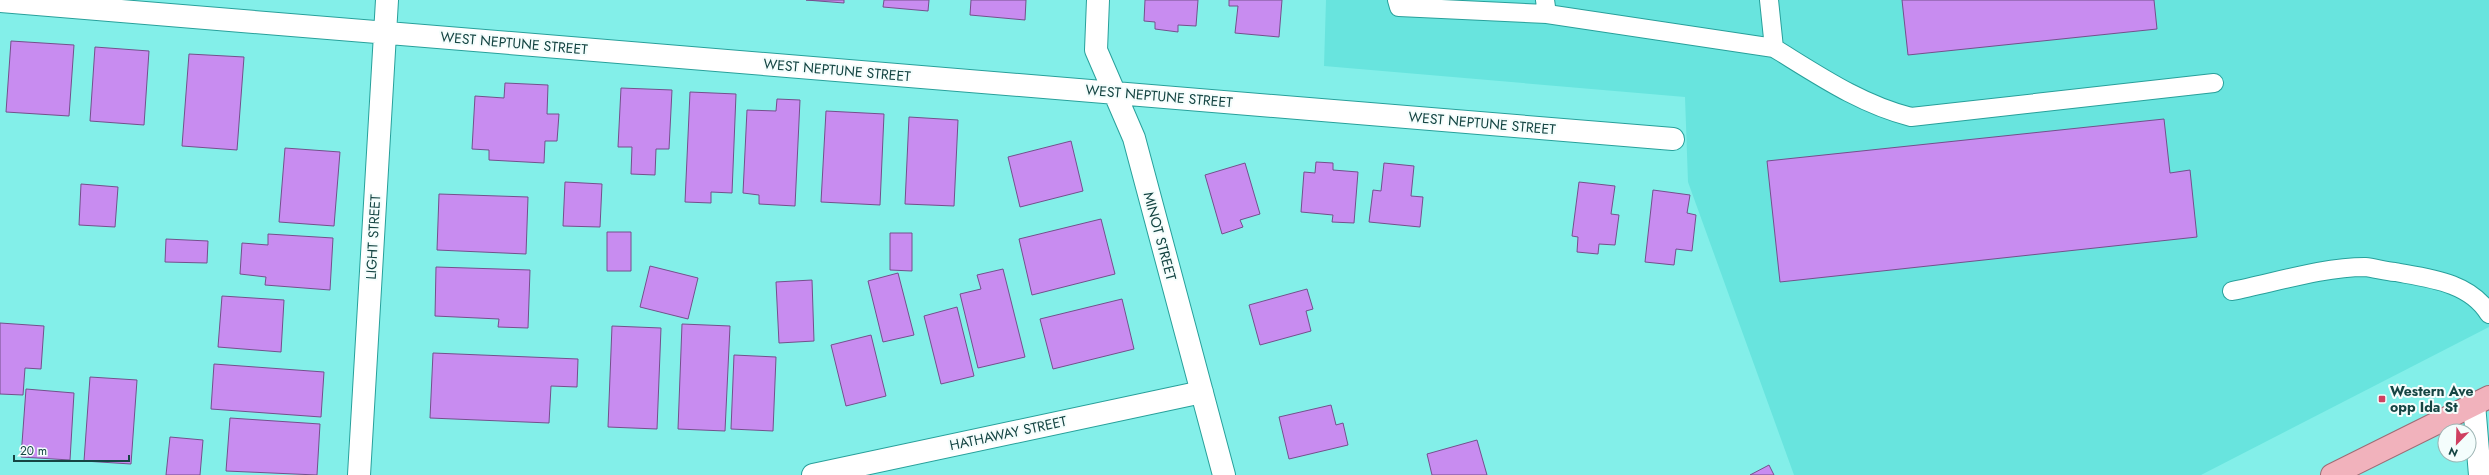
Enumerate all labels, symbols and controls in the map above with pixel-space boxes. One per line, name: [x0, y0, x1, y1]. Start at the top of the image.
street label: WEST NEPTUNE STREET: [440, 27, 589, 59]
street label: WEST NEPTUNE STREET: [763, 54, 912, 86]
street label: WEST NEPTUNE STREET: [1085, 80, 1234, 112]
street label: WEST NEPTUNE STREET: [1408, 107, 1557, 139]
street label: MINOT STREET: [1139, 190, 1182, 283]
street label: LIGHT STREET: [361, 193, 385, 280]
place label: Western Ave opp Ida St: [2390, 381, 2473, 417]
marker: Western Ave opp Ida St: [2377, 394, 2387, 404]
street label: HATHAWAY STREET: [948, 411, 1069, 455]
north arrow: [2437, 423, 2477, 463]
scale bar: [14, 437, 129, 463]
text: 20 m: [20, 442, 47, 460]
text: N: [2446, 443, 2460, 461]

